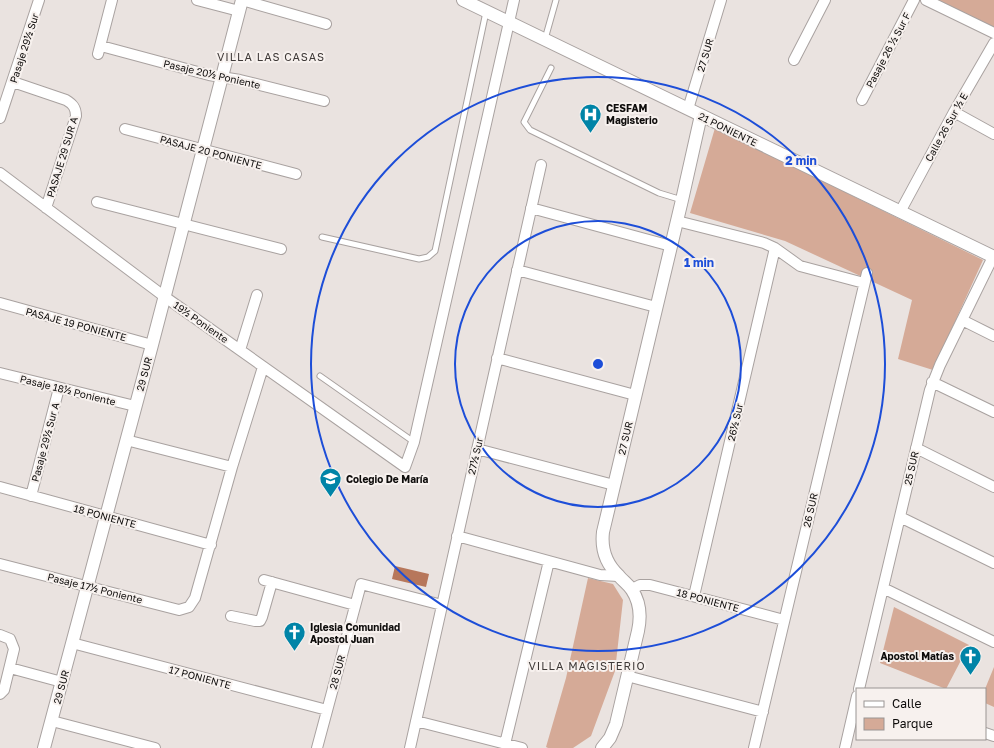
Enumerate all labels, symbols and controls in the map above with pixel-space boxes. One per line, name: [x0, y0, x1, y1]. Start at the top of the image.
street label: Pasaje 26 ½ Sur F: [863, 10, 913, 90]
street label: Pasaje 29½ Sur: [7, 12, 41, 84]
street label: 27 SUR: [694, 37, 716, 73]
district label: VILLA LAS CASAS: [217, 50, 325, 63]
street label: Pasaje 20½ Poniente: [162, 57, 262, 91]
street label: Calle 26 Sur ½ E: [922, 91, 970, 163]
hospital icon: CESFAM Magisterio: [578, 101, 604, 134]
place label: CESFAM Magisterio: [606, 102, 658, 126]
street label: 21 PONIENTE: [697, 110, 759, 148]
street label: PASAJE 29 SUR A: [44, 115, 80, 199]
street label: PASAJE 20 PONIENTE: [159, 133, 263, 171]
text: 2 min: [785, 153, 817, 168]
text: 1 min: [684, 255, 714, 270]
street label: 19½ Poniente: [171, 299, 231, 345]
street label: PASAJE 19 PONIENTE: [24, 305, 128, 343]
street label: 29 SUR: [134, 355, 154, 392]
centre of rings: [591, 357, 605, 371]
street label: Pasaje 18½ Poniente: [19, 372, 117, 408]
street label: Pasaje 29½ Sur A: [29, 401, 61, 483]
street label: 26½ Sur: [725, 402, 745, 442]
street label: 27 SUR: [615, 420, 635, 456]
street label: 27½ Sur: [465, 436, 485, 476]
street label: 25 SUR: [901, 450, 921, 486]
school or university icon: Colegio De María: [317, 466, 343, 499]
place label: Colegio De María: [346, 473, 429, 485]
street label: 26 SUR: [800, 491, 820, 528]
street label: 18 PONIENTE: [72, 502, 138, 530]
street label: Pasaje 17½ Poniente: [46, 570, 144, 606]
street label: 18 PONIENTE: [675, 586, 741, 614]
church icon: Iglesia Comunidad Apostol Juan: [282, 620, 308, 653]
place label: Iglesia Comunidad Apostol Juan: [310, 621, 400, 645]
church icon: Apostol Matías: [957, 643, 983, 676]
place label: Apostol Matías: [881, 650, 954, 662]
street label: 28 SUR: [327, 653, 347, 690]
district label: VILLA MAGISTERIO: [528, 659, 646, 672]
street label: 17 PONIENTE: [168, 663, 232, 691]
street label: 29 SUR: [51, 668, 71, 705]
legend: [856, 688, 986, 740]
text: Calle: [892, 696, 922, 711]
text: Parque: [892, 716, 933, 731]

